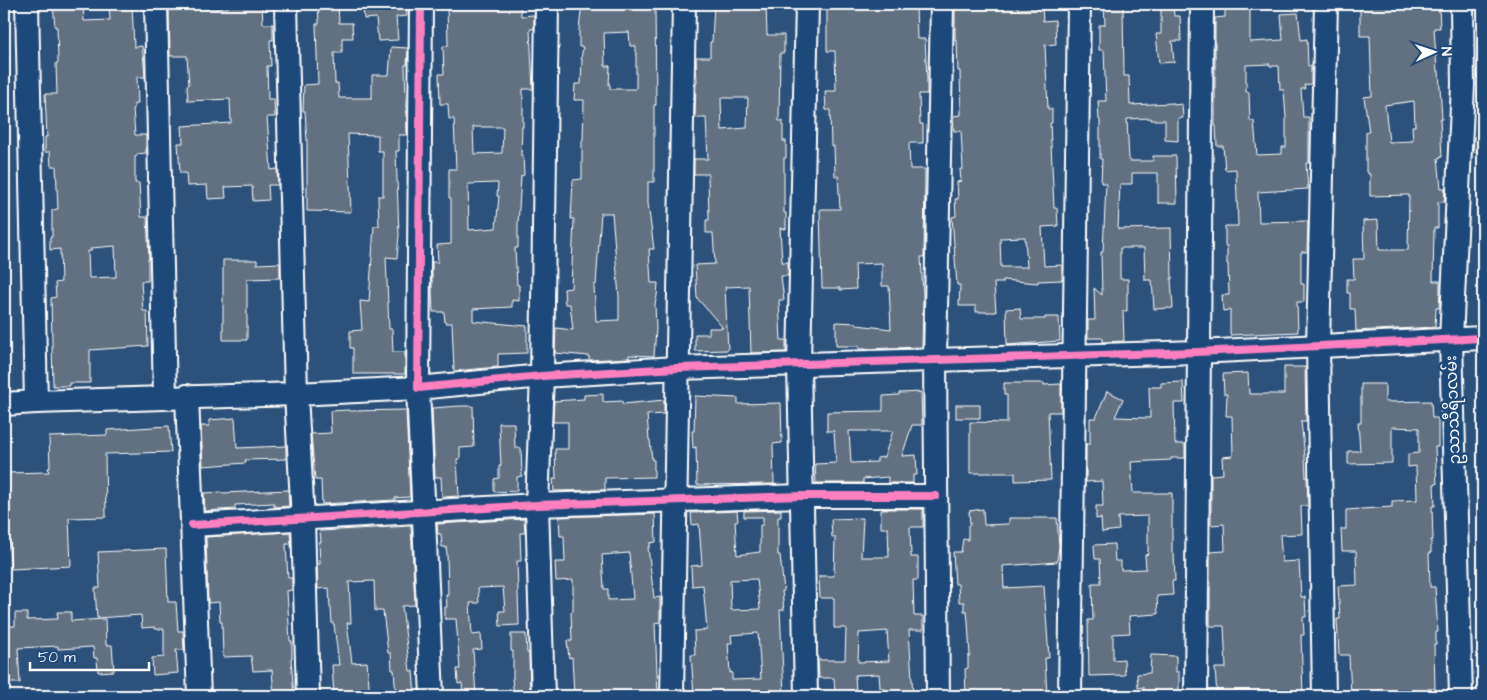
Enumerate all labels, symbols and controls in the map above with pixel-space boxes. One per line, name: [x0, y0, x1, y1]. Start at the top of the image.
north arrow: [1410, 28, 1460, 78]
text: N: [1436, 46, 1456, 56]
street label: ဥသာသီရိ၁လမ်း: [1439, 355, 1468, 465]
scale bar: [30, 640, 149, 672]
text: 50 m: [38, 647, 76, 668]

